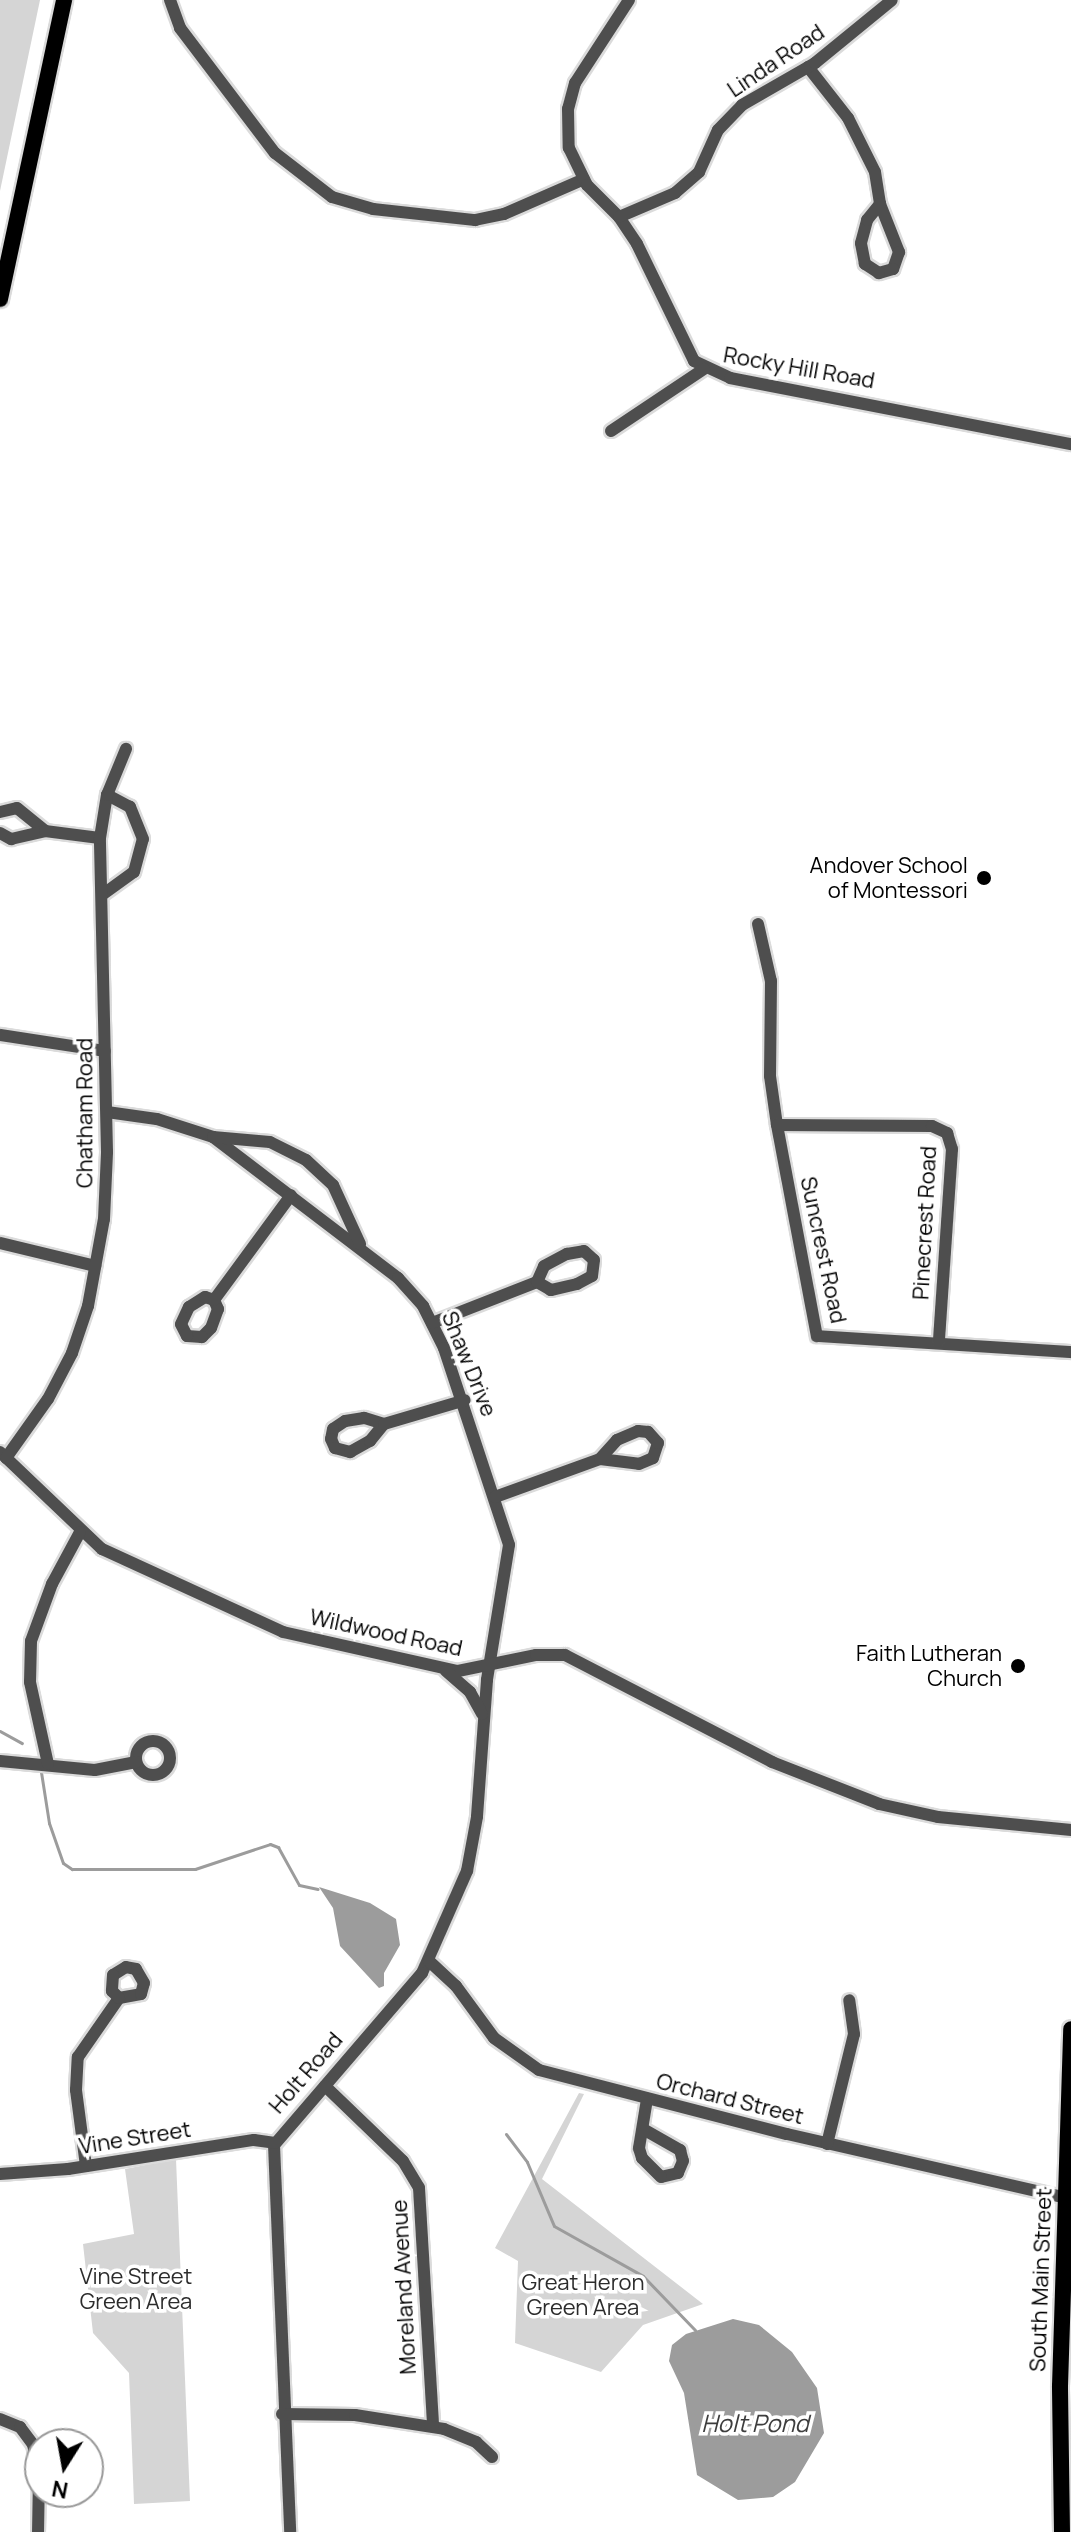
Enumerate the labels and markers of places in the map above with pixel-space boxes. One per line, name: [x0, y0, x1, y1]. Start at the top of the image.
place label: Andover School of Montessori: [810, 852, 968, 904]
marker: Andover School of Montessori: [975, 869, 993, 887]
place label: Faith Lutheran Church: [856, 1640, 1002, 1692]
marker: Faith Lutheran Church: [1009, 1657, 1027, 1675]

